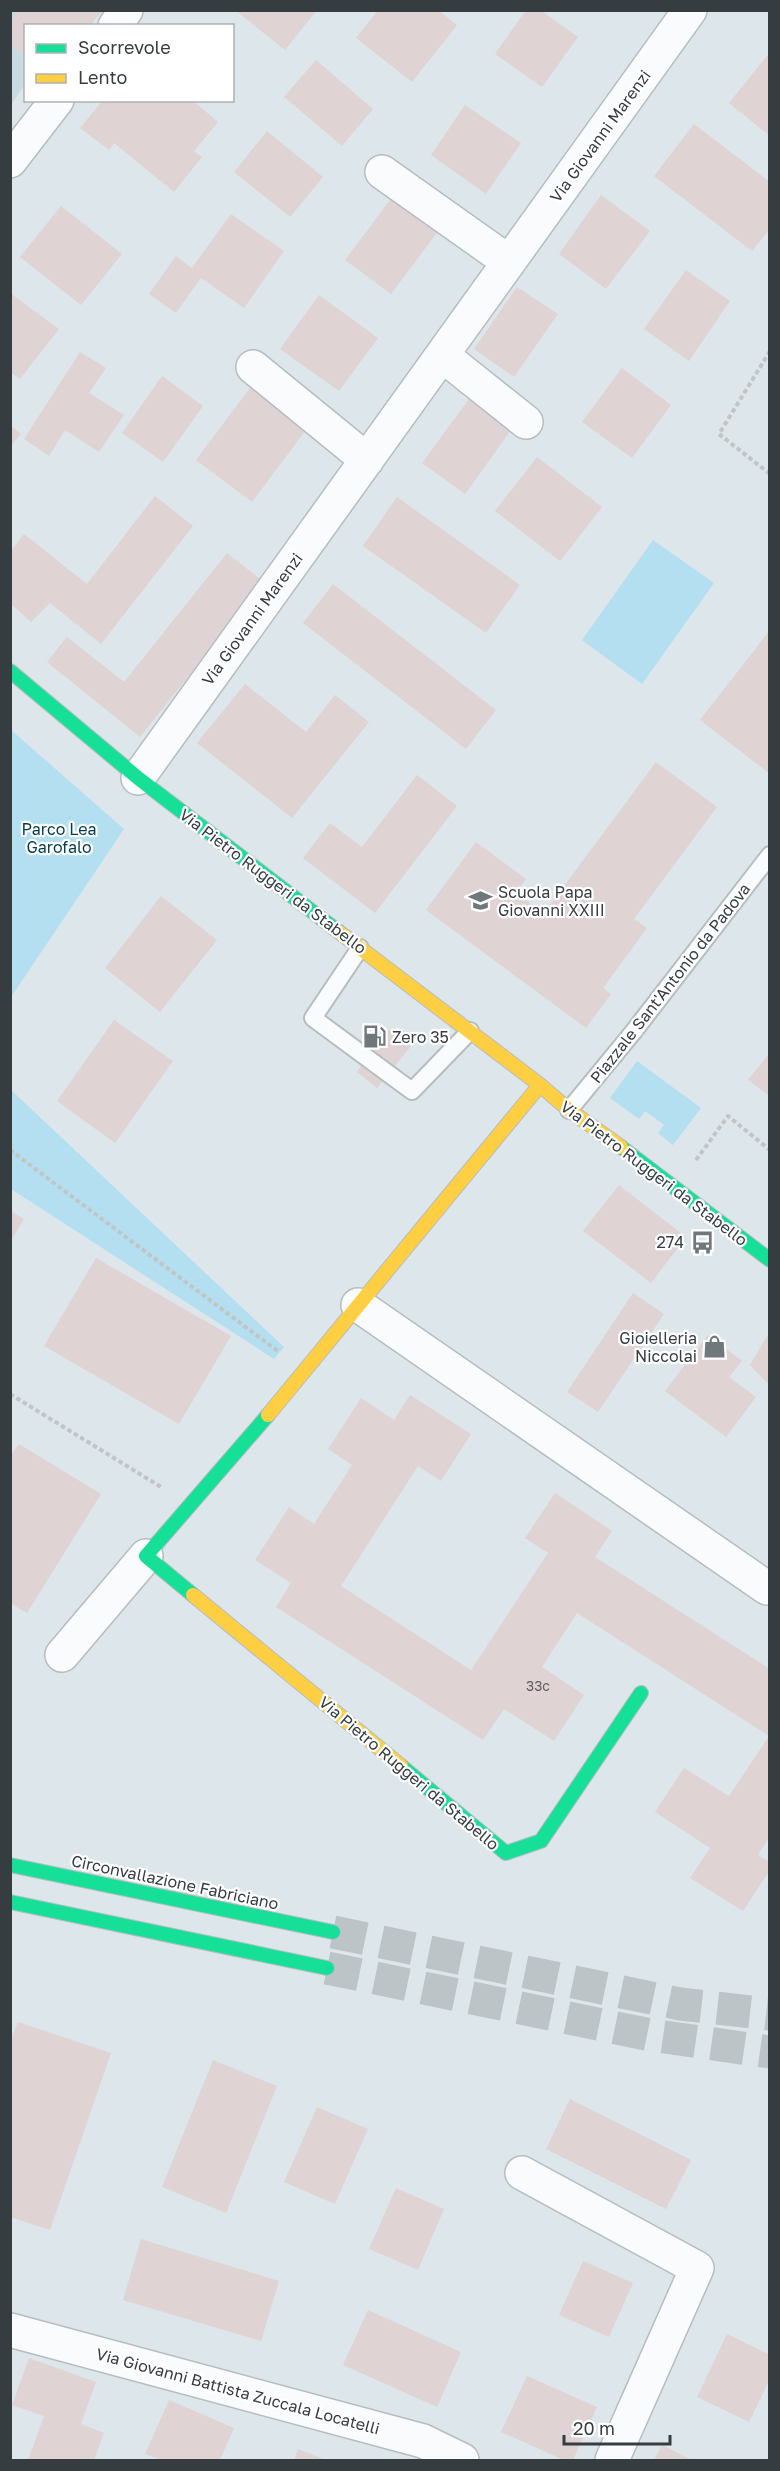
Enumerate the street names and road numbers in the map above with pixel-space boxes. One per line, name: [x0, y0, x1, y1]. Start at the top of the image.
street label: Via Giovanni Marenzi: [545, 66, 655, 206]
street label: Via Giovanni Marenzi: [197, 549, 307, 689]
street label: Via Pietro Ruggeri da Stabello: [176, 804, 370, 958]
street label: Piazzale Sant'Antonio da Padova: [586, 879, 754, 1087]
street label: Via Pietro Ruggeri da Stabello: [557, 1096, 751, 1250]
street label: Via Pietro Ruggeri da Stabello: [315, 1692, 503, 1854]
street label: Circonvallazione Fabriciano: [70, 1850, 280, 1914]
street label: Via Giovanni Battista Zuccala Locatelli: [94, 2343, 382, 2439]

